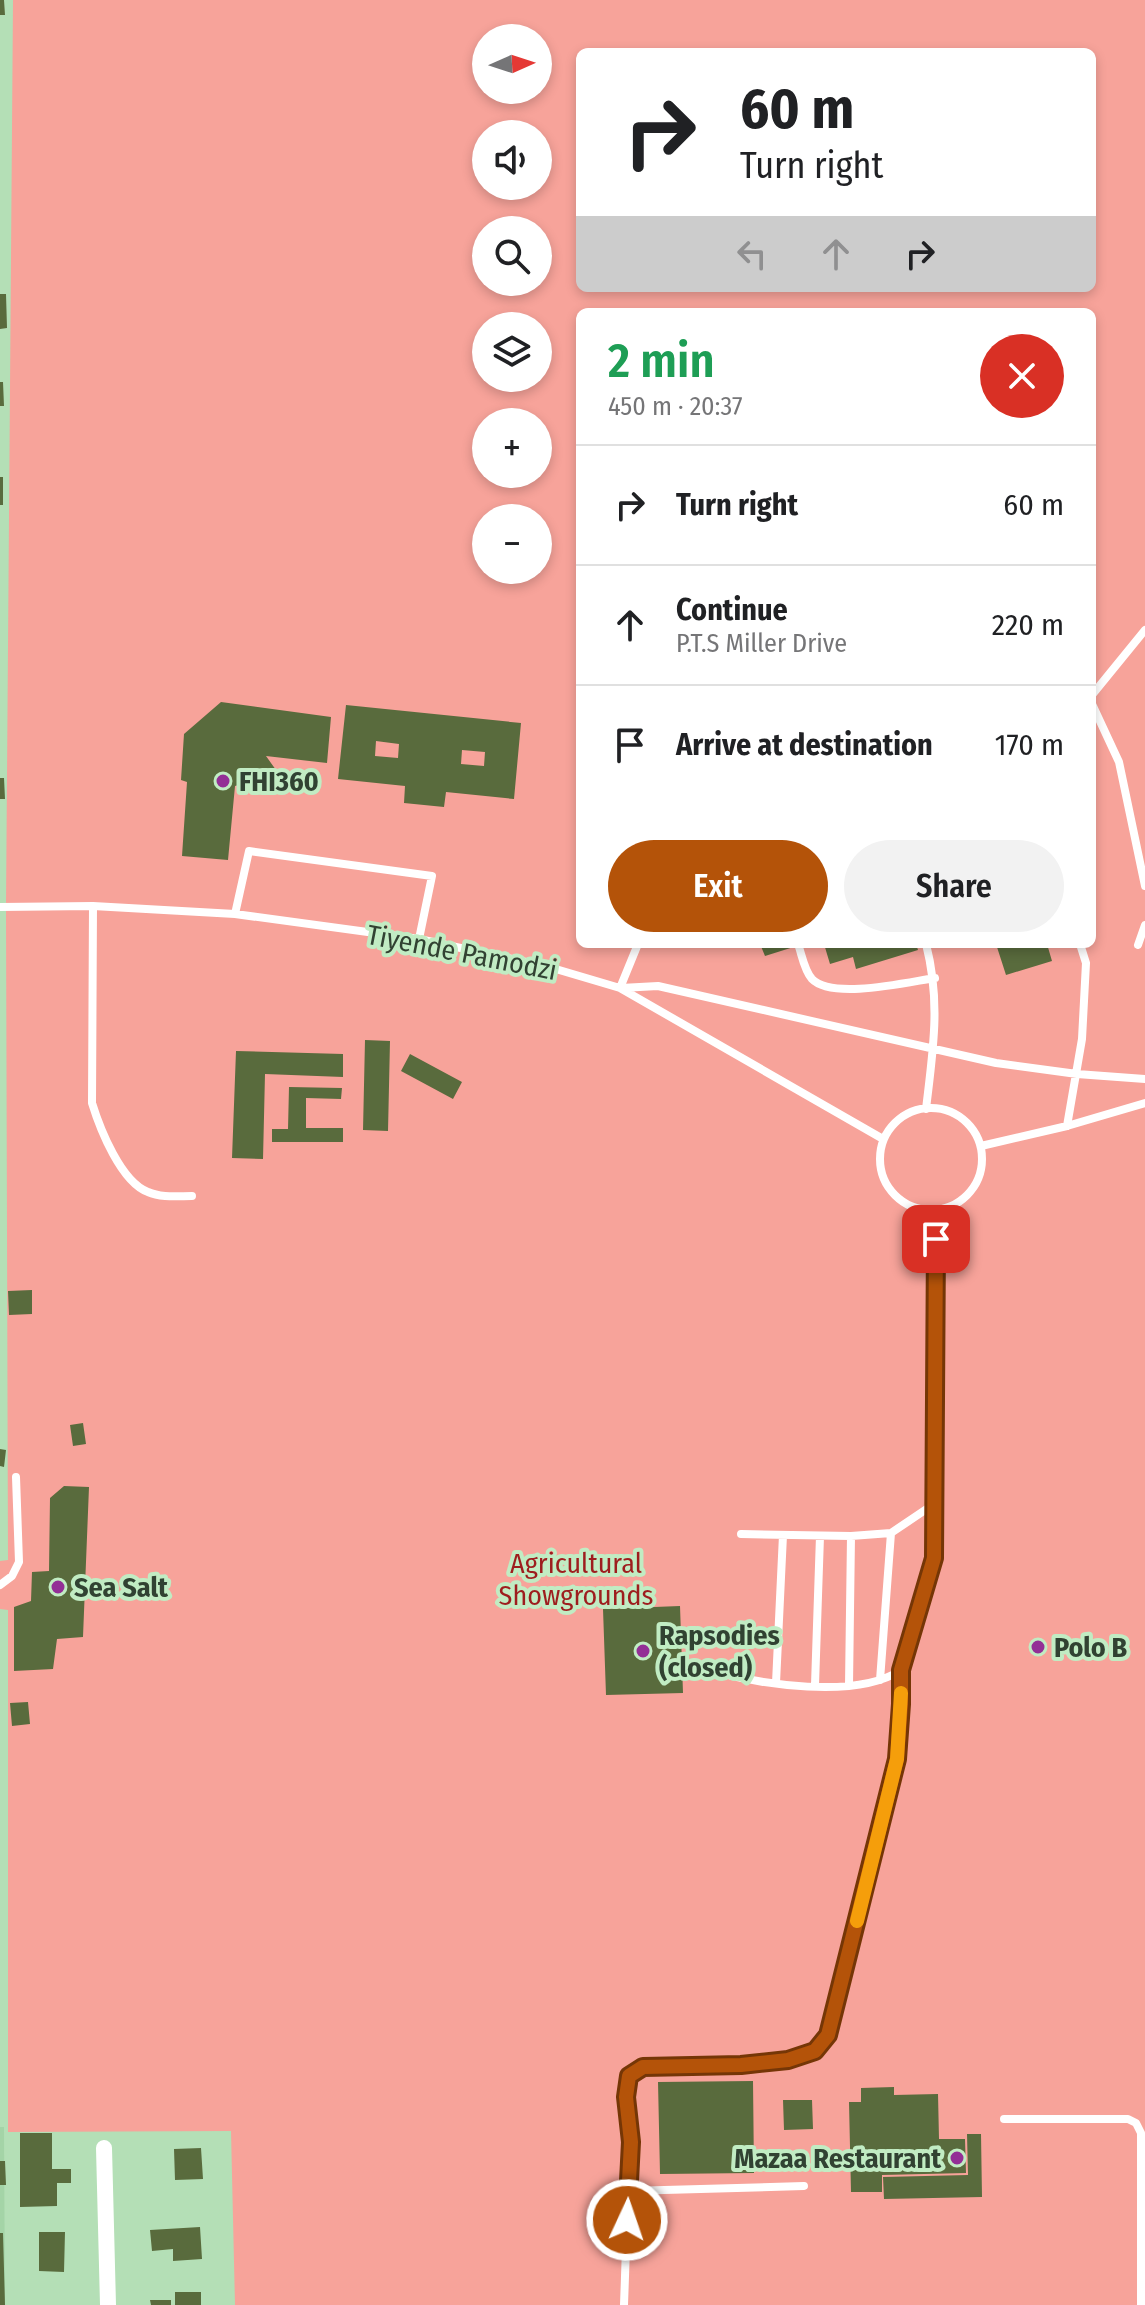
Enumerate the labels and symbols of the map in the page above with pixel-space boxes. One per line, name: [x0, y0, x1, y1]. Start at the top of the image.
north arrow: [472, 24, 552, 104]
place label: FHI360: [239, 765, 319, 798]
marker: FHI360: [214, 772, 232, 790]
street label: Tiyende Pamodzi: [364, 918, 560, 987]
pin: [902, 1205, 970, 1273]
park label: Agricultural Showgrounds: [499, 1547, 653, 1612]
place label: Sea Salt: [74, 1571, 169, 1604]
marker: Sea Salt: [49, 1578, 67, 1596]
place label: Rapsodies (closed): [659, 1619, 780, 1684]
place label: Polo B: [1054, 1631, 1128, 1664]
marker: Polo B: [1029, 1638, 1047, 1656]
marker: Rapsodies (closed): [634, 1642, 652, 1660]
place label: Mazaa Restaurant: [734, 2142, 942, 2175]
marker: Mazaa Restaurant: [948, 2149, 966, 2167]
position arrow: [585, 2178, 669, 2262]

